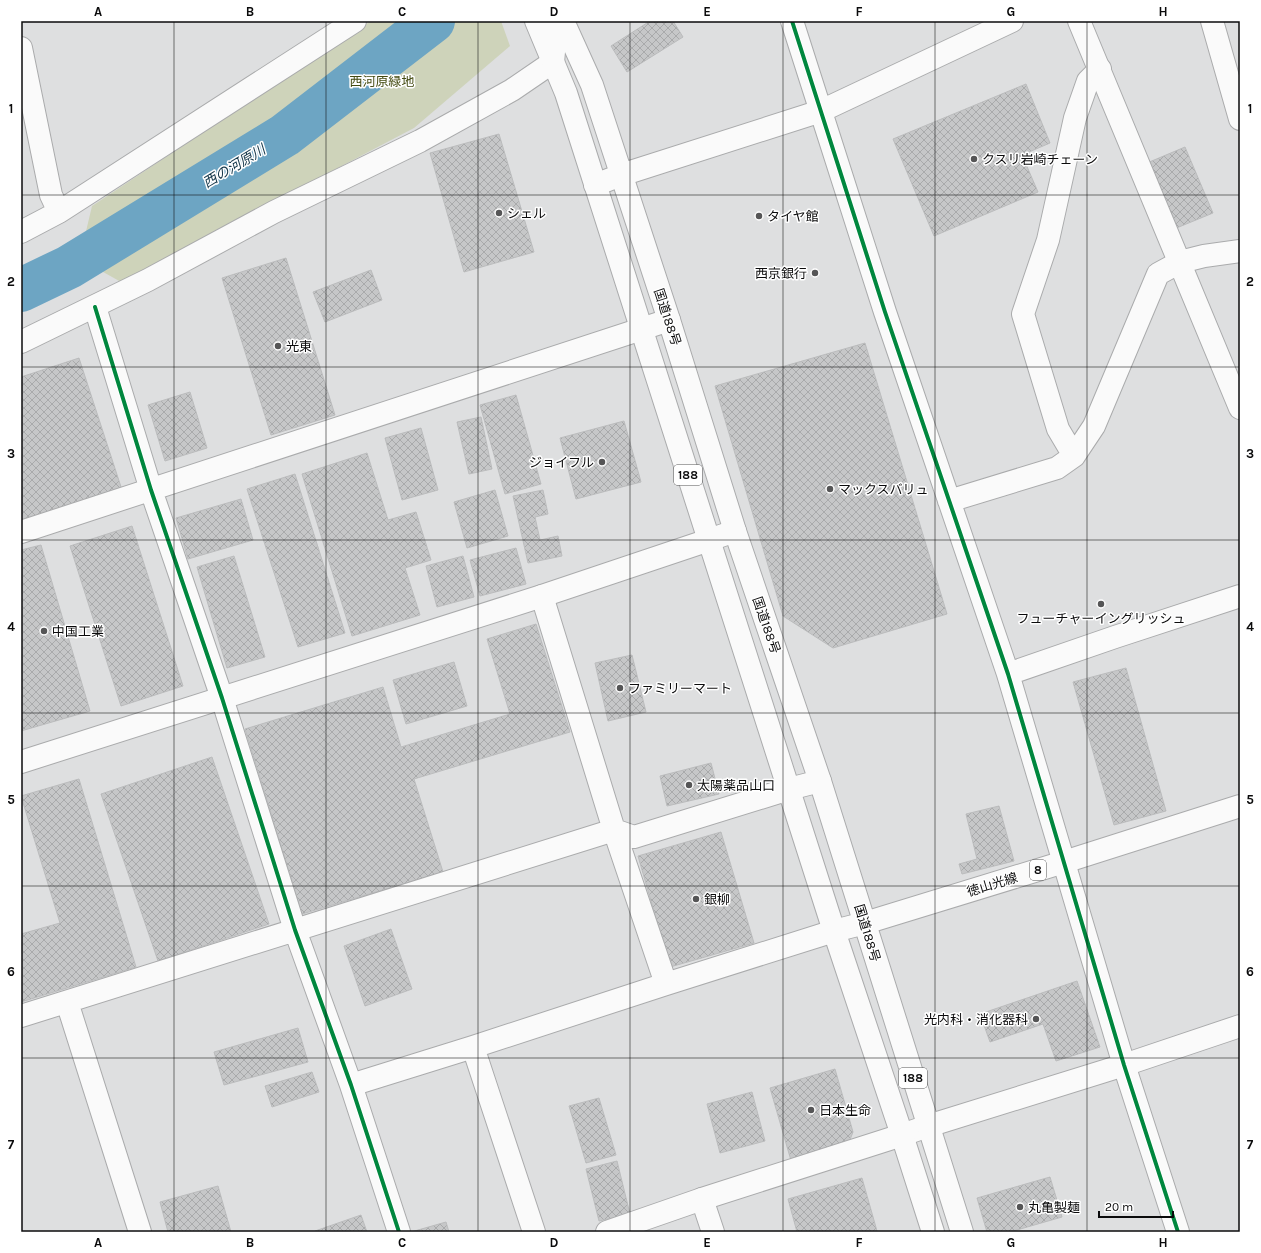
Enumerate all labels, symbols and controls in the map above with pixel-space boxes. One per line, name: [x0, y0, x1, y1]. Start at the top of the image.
text: A: [94, 4, 102, 19]
text: B: [246, 4, 254, 19]
text: C: [398, 4, 406, 19]
text: D: [550, 4, 559, 19]
text: E: [703, 4, 711, 19]
text: F: [855, 4, 863, 19]
text: G: [1007, 4, 1015, 19]
text: H: [1158, 4, 1168, 19]
park label: 西河原緑地: [349, 74, 415, 89]
text: 1: [9, 101, 13, 116]
text: 1: [1248, 101, 1252, 116]
water label: 西の河原川: [200, 140, 270, 192]
place label: クスリ岩崎チェーン: [982, 152, 1098, 167]
marker: クスリ岩崎チェーン: [969, 154, 979, 164]
place label: シェル: [507, 206, 546, 221]
marker: シェル: [494, 208, 504, 218]
place label: タイヤ館: [767, 209, 819, 224]
marker: タイヤ館: [754, 211, 764, 221]
place label: 西京銀行: [755, 266, 807, 281]
marker: 西京銀行: [810, 268, 820, 278]
text: 2: [7, 274, 15, 289]
text: 2: [1246, 274, 1254, 289]
street label: 国道188号: [651, 287, 684, 348]
place label: 光東: [286, 339, 312, 354]
marker: 光東: [273, 341, 283, 351]
text: 3: [7, 446, 15, 461]
text: 3: [1246, 446, 1254, 461]
place label: ジョイフル: [529, 455, 594, 470]
marker: ジョイフル: [597, 457, 607, 467]
road number: 188: [674, 465, 702, 485]
place label: マックスバリュ: [838, 482, 929, 497]
marker: マックスバリュ: [825, 484, 835, 494]
street label: 国道188号: [750, 595, 783, 656]
marker: フューチャーイングリッシュ: [1096, 599, 1106, 609]
place label: フューチャーイングリッシュ: [1017, 611, 1185, 626]
text: 4: [7, 619, 15, 634]
text: 4: [1246, 619, 1254, 634]
place label: 中国工業: [52, 624, 104, 639]
marker: 中国工業: [39, 626, 49, 636]
place label: ファミリーマート: [628, 681, 732, 696]
marker: ファミリーマート: [615, 683, 625, 693]
place label: 太陽薬品山口: [697, 778, 775, 793]
marker: 太陽薬品山口: [684, 780, 694, 790]
text: 5: [7, 792, 15, 807]
text: 5: [1246, 792, 1254, 807]
road number: 8: [1030, 860, 1046, 880]
street label: 徳山光線: [965, 870, 1019, 899]
place label: 銀柳: [704, 892, 730, 907]
marker: 銀柳: [691, 894, 701, 904]
street label: 国道188号: [852, 903, 883, 964]
text: 6: [7, 964, 15, 979]
text: 6: [1246, 964, 1254, 979]
place label: 光内科・消化器科: [924, 1012, 1028, 1027]
marker: 光内科・消化器科: [1031, 1014, 1041, 1024]
road number: 188: [899, 1068, 927, 1088]
place label: 日本生命: [819, 1103, 871, 1118]
marker: 日本生命: [806, 1105, 816, 1115]
text: 7: [8, 1137, 15, 1152]
text: 7: [1247, 1137, 1254, 1152]
scale bar: [1099, 1193, 1173, 1219]
place label: 丸亀製麺: [1028, 1200, 1080, 1215]
text: 20 m: [1105, 1200, 1133, 1214]
marker: 丸亀製麺: [1015, 1202, 1025, 1212]
text: A: [94, 1235, 102, 1250]
text: B: [246, 1235, 254, 1250]
text: C: [398, 1235, 406, 1250]
text: D: [550, 1235, 559, 1250]
text: E: [703, 1235, 711, 1250]
text: F: [855, 1235, 863, 1250]
text: G: [1007, 1235, 1015, 1250]
text: H: [1158, 1235, 1168, 1250]

